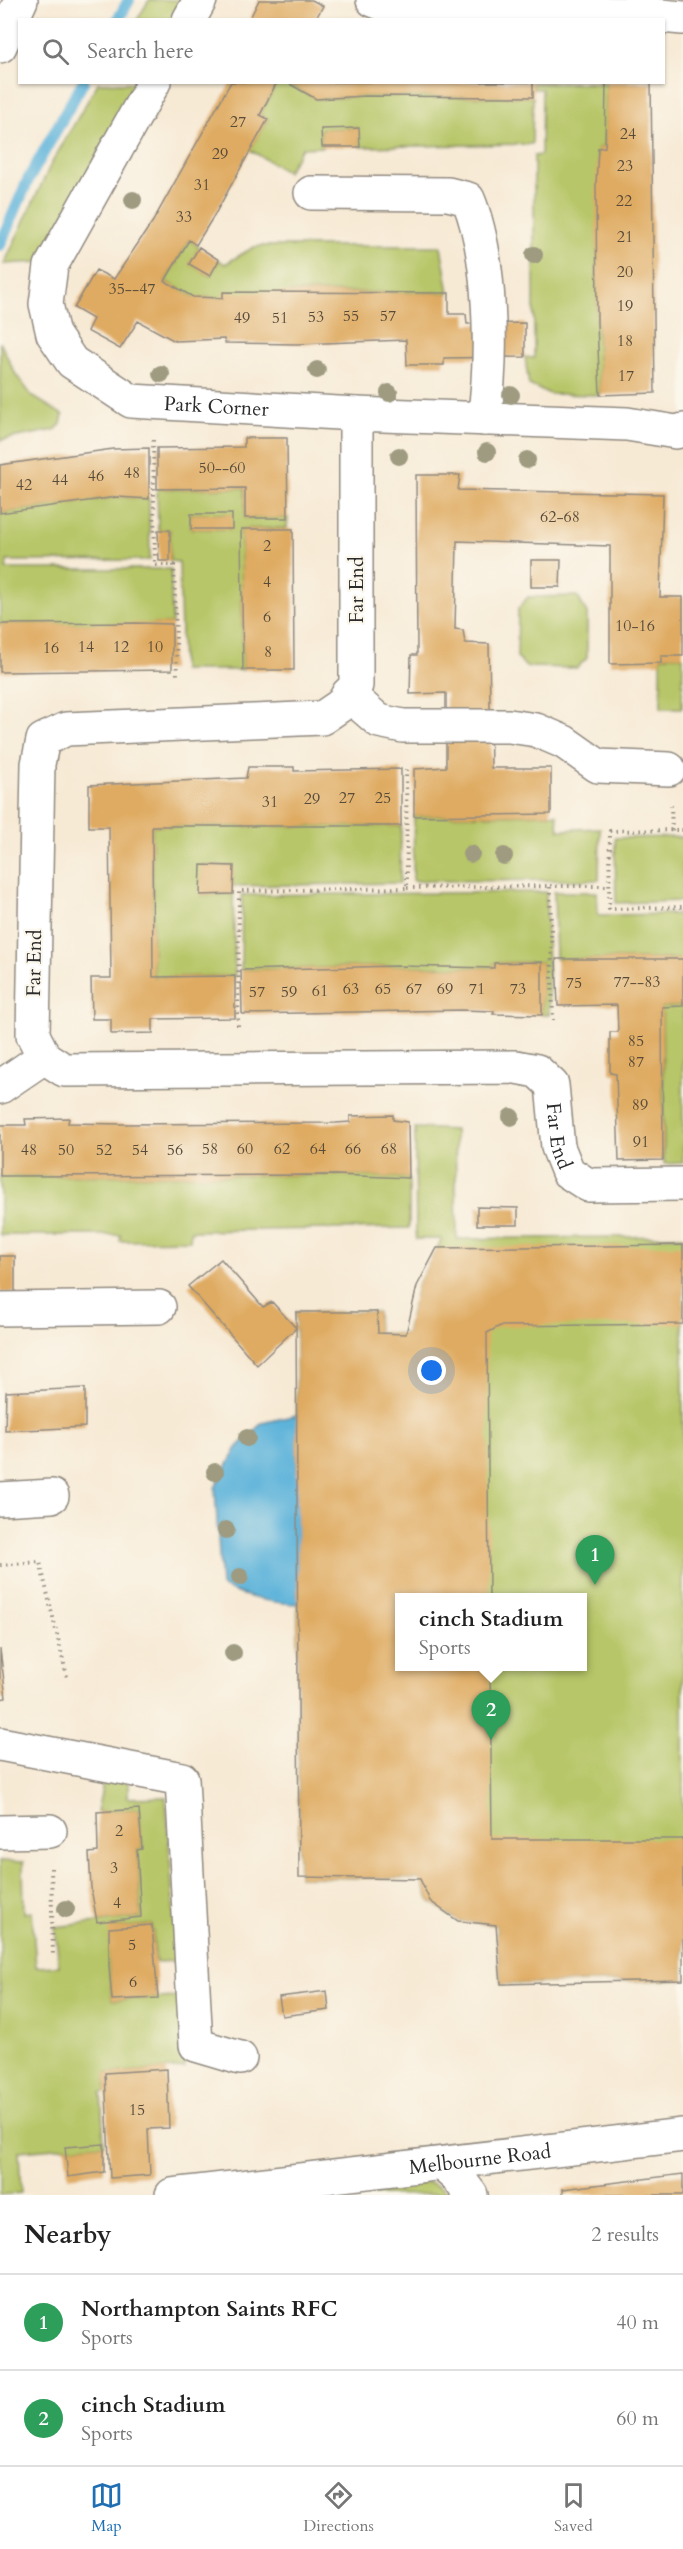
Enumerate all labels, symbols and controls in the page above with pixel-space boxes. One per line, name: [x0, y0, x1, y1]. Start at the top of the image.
search box: [18, 18, 665, 84]
icon: search: [39, 35, 72, 68]
text: Search here: [87, 36, 194, 66]
house number: 27: [230, 111, 246, 133]
house number: 24: [620, 123, 636, 145]
house number: 29: [212, 143, 228, 165]
house number: 23: [617, 155, 633, 177]
house number: 31: [194, 174, 210, 196]
house number: 22: [616, 190, 632, 212]
house number: 33: [176, 206, 192, 228]
house number: 21: [617, 226, 633, 248]
house number: 20: [617, 261, 633, 283]
house number: 35--47: [108, 278, 156, 300]
house number: 19: [617, 295, 633, 317]
house number: 55: [343, 305, 359, 327]
house number: 57: [380, 305, 396, 327]
house number: 53: [308, 306, 324, 328]
house number: 49: [234, 307, 250, 329]
house number: 51: [272, 307, 288, 329]
house number: 18: [617, 330, 633, 352]
house number: 17: [618, 365, 634, 387]
street label: Park Corner: [163, 389, 270, 422]
house number: 50--60: [198, 457, 246, 479]
house number: 48: [124, 462, 140, 484]
house number: 46: [88, 465, 104, 487]
house number: 44: [52, 469, 68, 491]
house number: 42: [16, 474, 32, 496]
house number: 62-68: [540, 506, 580, 528]
house number: 2: [263, 535, 271, 557]
street label: Far End: [343, 556, 370, 624]
house number: 4: [263, 571, 271, 593]
house number: 6: [263, 606, 271, 628]
house number: 10-16: [615, 615, 655, 637]
house number: 14: [78, 636, 94, 658]
house number: 12: [113, 636, 129, 658]
house number: 10: [147, 636, 163, 658]
house number: 16: [43, 637, 59, 659]
house number: 8: [264, 641, 272, 663]
house number: 27: [339, 787, 355, 809]
house number: 25: [375, 787, 391, 809]
house number: 29: [304, 788, 320, 810]
house number: 31: [262, 791, 278, 813]
street label: Far End: [20, 929, 48, 997]
house number: 77--83: [613, 971, 661, 993]
house number: 75: [566, 972, 582, 994]
house number: 63: [343, 978, 359, 1000]
house number: 65: [375, 978, 391, 1000]
house number: 67: [406, 978, 422, 1000]
house number: 69: [437, 978, 453, 1000]
house number: 71: [469, 978, 485, 1000]
house number: 73: [510, 978, 526, 1000]
house number: 61: [312, 980, 328, 1002]
house number: 57: [249, 981, 265, 1003]
house number: 59: [281, 981, 297, 1003]
house number: 85: [628, 1030, 644, 1052]
house number: 87: [628, 1051, 644, 1073]
house number: 89: [632, 1094, 648, 1116]
street label: Far End: [540, 1101, 579, 1173]
house number: 91: [633, 1131, 649, 1153]
house number: 58: [202, 1138, 218, 1160]
house number: 60: [237, 1138, 253, 1160]
house number: 62: [274, 1138, 290, 1160]
house number: 64: [310, 1138, 326, 1160]
house number: 66: [345, 1138, 361, 1160]
house number: 68: [381, 1138, 397, 1160]
house number: 48: [21, 1139, 37, 1161]
house number: 50: [58, 1139, 74, 1161]
house number: 52: [96, 1139, 112, 1161]
house number: 54: [132, 1139, 148, 1161]
house number: 56: [167, 1139, 183, 1161]
your location: [417, 1356, 446, 1385]
pin: 1: [576, 1536, 614, 1585]
popup: [395, 1593, 587, 1671]
text: cinch Stadium: [419, 1604, 563, 1634]
text: Sports: [419, 1634, 471, 1661]
pin: 2: [472, 1690, 510, 1740]
house number: 2: [115, 1820, 123, 1842]
house number: 3: [110, 1857, 118, 1879]
house number: 4: [113, 1892, 121, 1914]
house number: 5: [128, 1934, 136, 1956]
house number: 6: [129, 1971, 137, 1993]
house number: 15: [129, 2099, 145, 2121]
street label: Melbourne Road: [407, 2137, 553, 2181]
text: Nearby: [24, 2217, 112, 2252]
text: 2 results: [591, 2221, 659, 2248]
text: Northampton Saints RFC: [81, 2294, 337, 2324]
text: 1: [38, 2309, 49, 2336]
text: 40 m: [616, 2309, 659, 2336]
text: Sports: [81, 2324, 133, 2351]
text: cinch Stadium: [81, 2390, 225, 2420]
text: 2: [38, 2405, 49, 2432]
text: 60 m: [616, 2405, 659, 2432]
text: Sports: [81, 2420, 133, 2447]
tab: Map: [90, 2479, 123, 2537]
tab: Directions: [303, 2479, 374, 2537]
tab: Saved: [554, 2479, 593, 2537]

